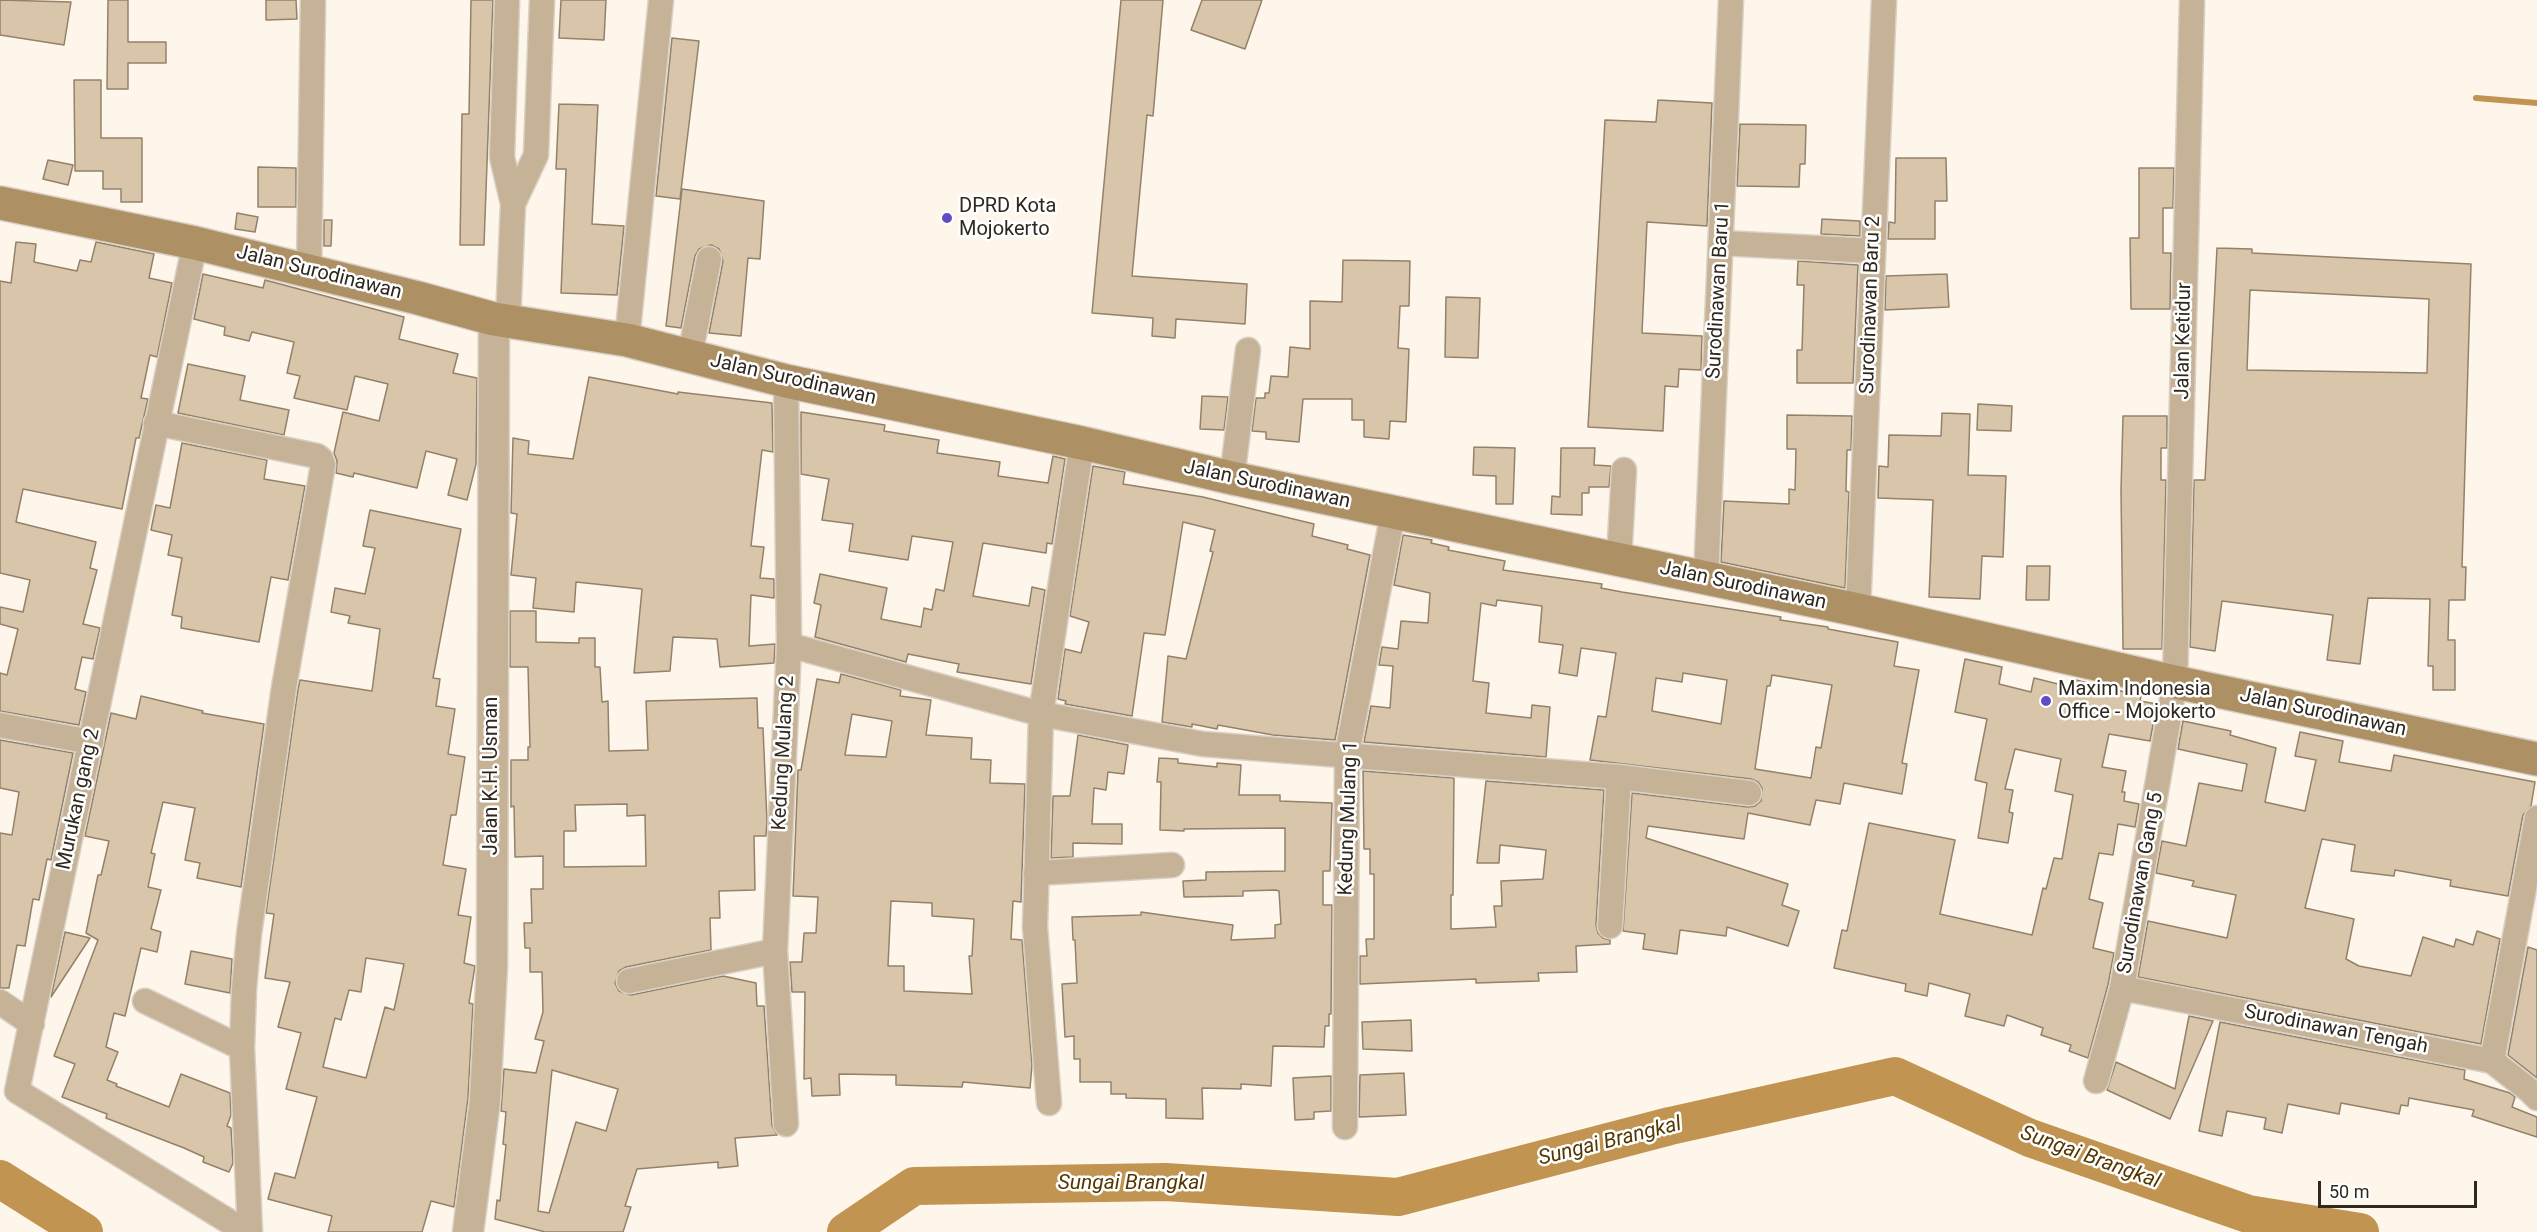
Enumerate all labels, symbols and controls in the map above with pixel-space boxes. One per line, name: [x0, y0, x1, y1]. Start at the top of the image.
place label: DPRD Kota Mojokerto: [959, 195, 1056, 242]
street label: Surodinawan Baru 1: [1702, 200, 1736, 380]
marker: DPRD Kota Mojokerto: [940, 211, 954, 225]
street label: Surodinawan Baru 2: [1856, 216, 1886, 394]
street label: Jalan Surodinawan: [234, 241, 404, 305]
street label: Jalan Ketidur: [2171, 282, 2197, 400]
street label: Jalan Surodinawan: [708, 349, 878, 411]
street label: Jalan Surodinawan: [1182, 456, 1352, 514]
street label: Jalan Surodinawan: [1658, 557, 1828, 615]
street label: Kedung Mulang 2: [768, 675, 800, 831]
place label: Maxim Indonesia Office - Mojokerto: [2058, 678, 2216, 725]
street label: Jalan Surodinawan: [2238, 684, 2408, 742]
marker: Maxim Indonesia Office - Mojokerto: [2039, 694, 2053, 708]
street label: Jalan K.H. Usman: [480, 697, 504, 855]
street label: Murukan gang 2: [52, 726, 106, 872]
street label: Kedung Mulang 1: [1334, 740, 1364, 896]
street label: Surodinawan Gang 5: [2113, 790, 2169, 976]
street label: Surodinawan Tengah: [2242, 1000, 2430, 1060]
water label: Sungai Brangkal: [1536, 1112, 1684, 1172]
water label: Sungai Brangkal: [2017, 1121, 2163, 1195]
scale bar: [2321, 1169, 2480, 1207]
water label: Sungai Brangkal: [1058, 1171, 1204, 1197]
text: 50 m: [2329, 1181, 2369, 1202]

